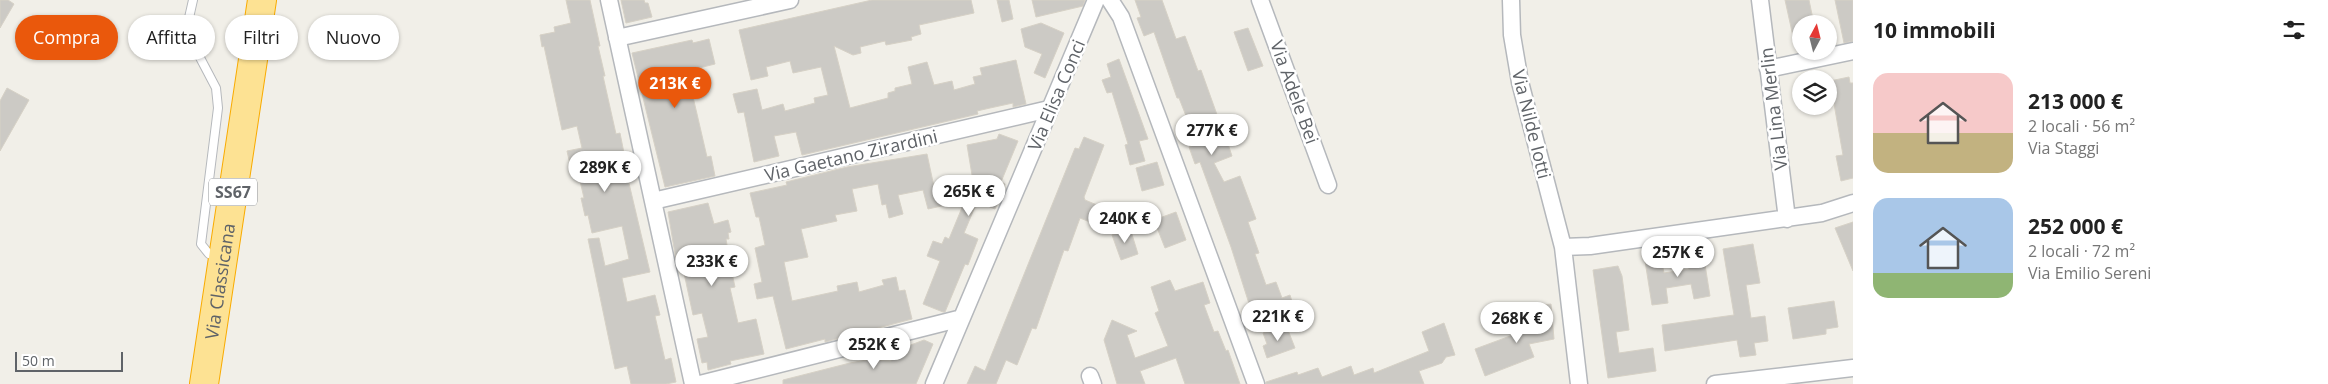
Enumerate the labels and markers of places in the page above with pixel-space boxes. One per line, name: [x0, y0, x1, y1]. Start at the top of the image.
pin: 213K €: [634, 66, 716, 109]
pin: 277K €: [1171, 114, 1253, 156]
pin: 289K €: [564, 150, 646, 193]
pin: 265K €: [928, 174, 1010, 217]
pin: 240K €: [1084, 202, 1166, 244]
pin: 257K €: [1637, 236, 1719, 278]
pin: 233K €: [671, 244, 753, 287]
pin: 221K €: [1237, 300, 1319, 342]
pin: 268K €: [1476, 302, 1558, 344]
pin: 252K €: [833, 328, 915, 370]

